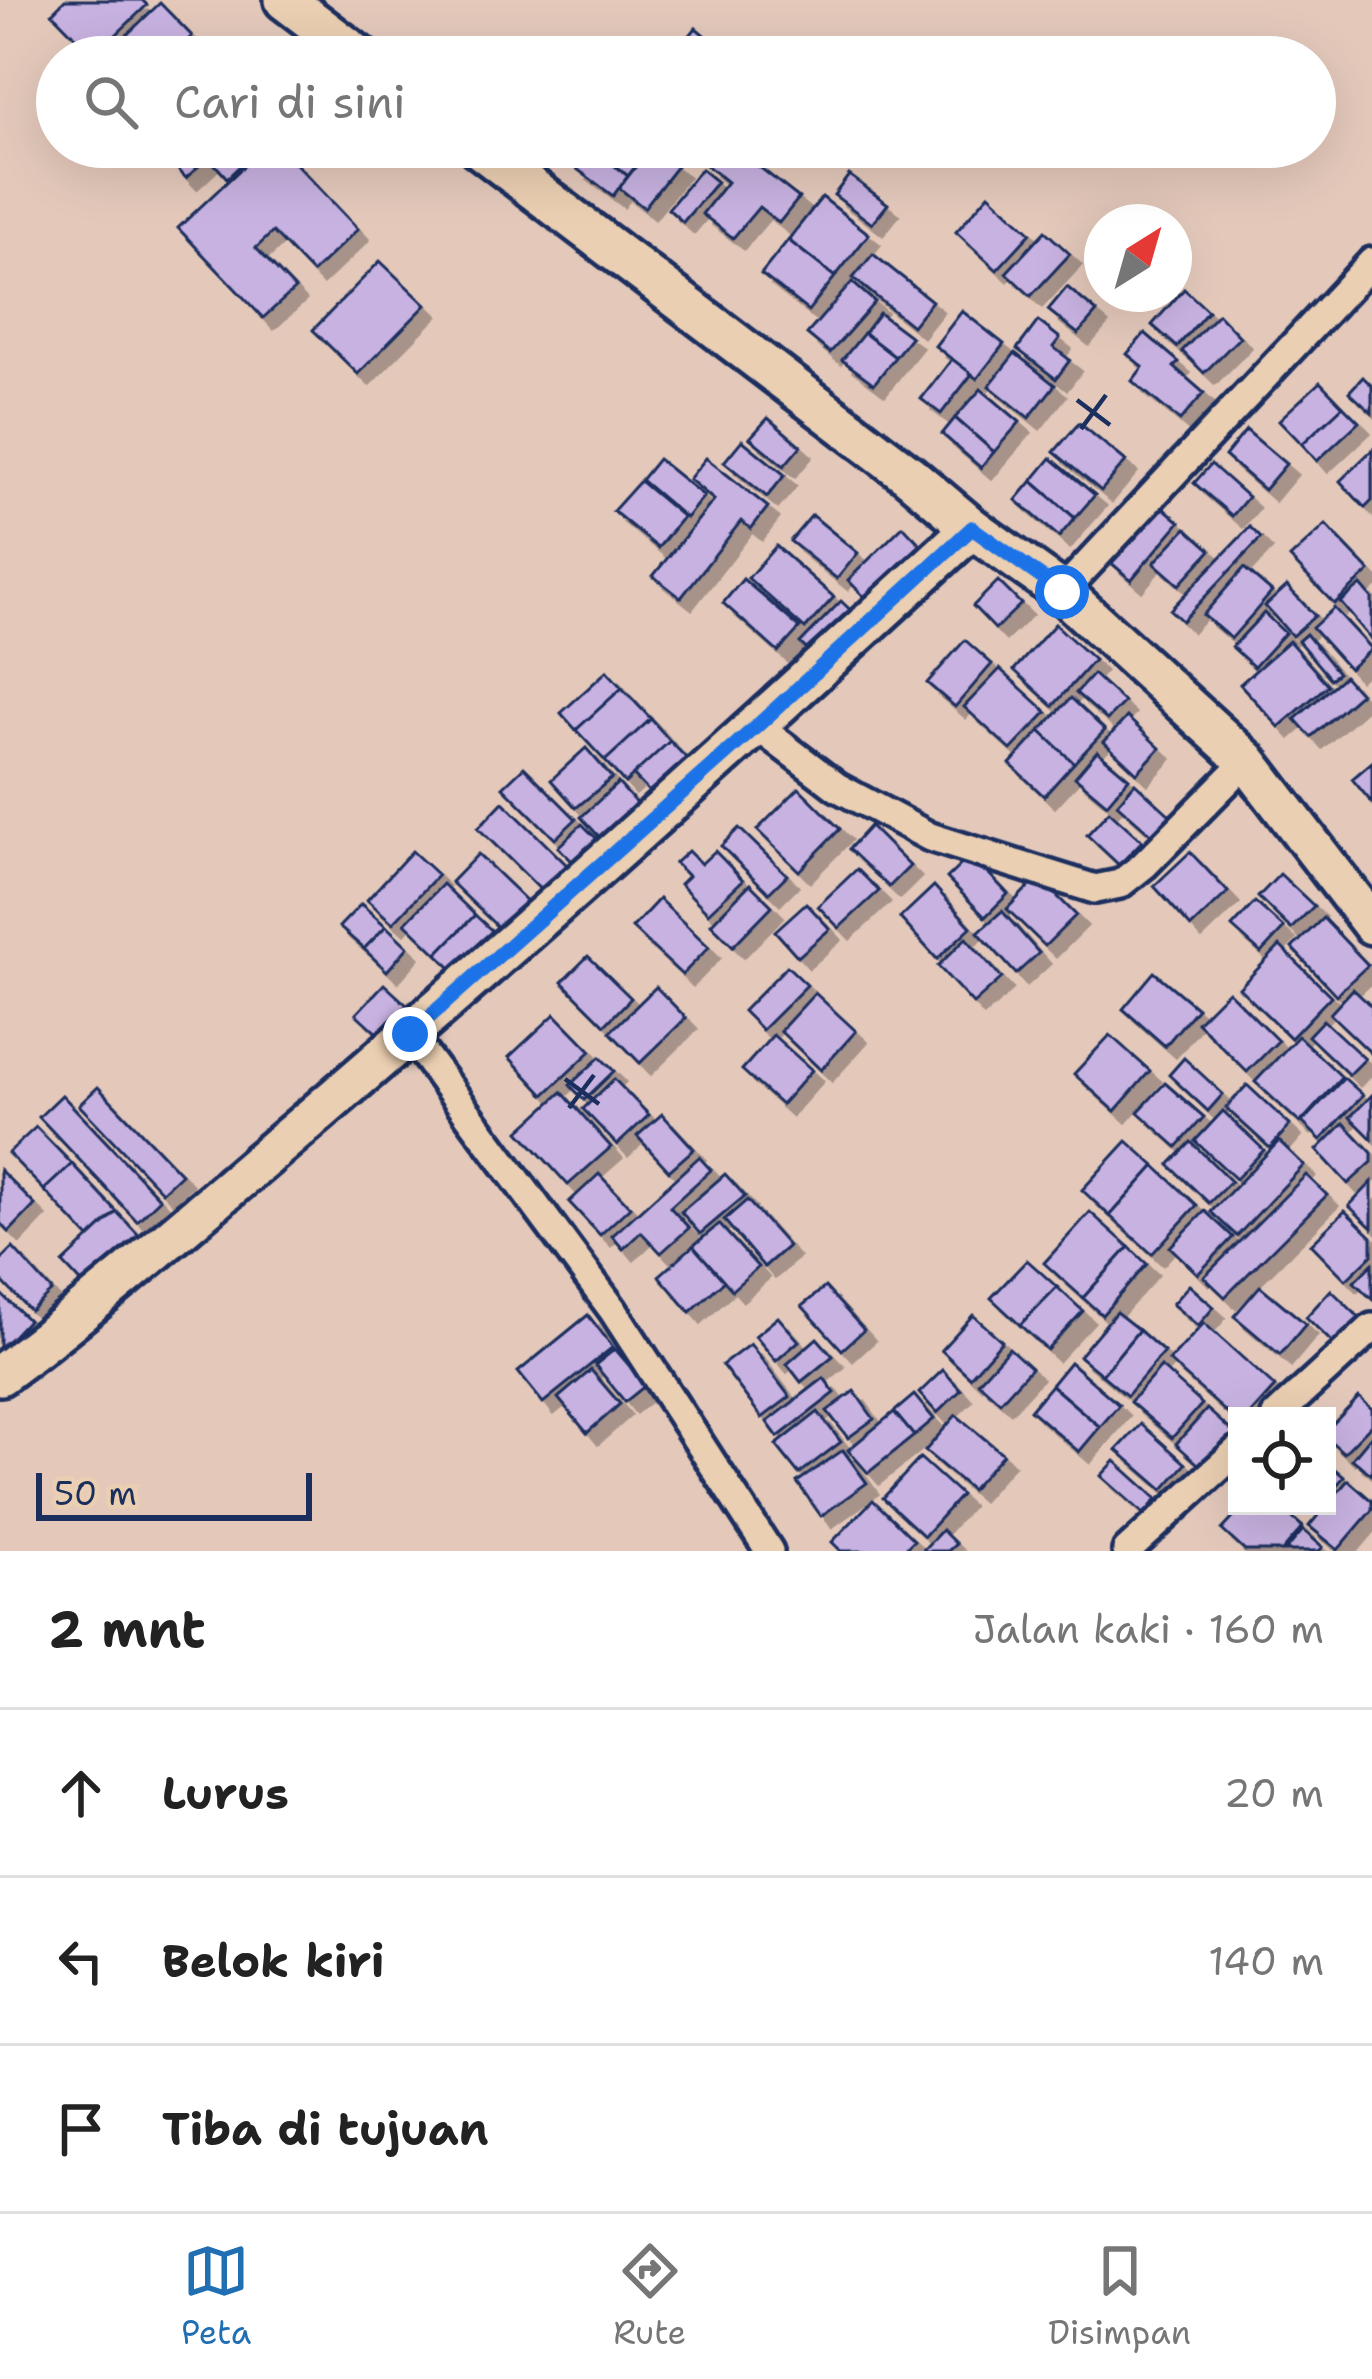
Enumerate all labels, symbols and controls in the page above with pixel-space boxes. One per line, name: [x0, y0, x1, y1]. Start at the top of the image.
search box: [36, 36, 1336, 168]
icon: search: [78, 69, 144, 135]
text: Cari di sini: [174, 72, 406, 132]
north arrow: [1084, 204, 1192, 312]
route start: [1035, 565, 1089, 619]
route end: [383, 1007, 437, 1061]
map controls: [1228, 1407, 1336, 1515]
button: locate: [1228, 1407, 1336, 1515]
scale bar: [36, 1467, 312, 1520]
text: 50 m: [54, 1471, 137, 1516]
text: 2 mnt: [48, 1595, 206, 1663]
text: Jalan kaki · 160 m: [973, 1603, 1324, 1655]
icon: ahead: [48, 1760, 114, 1826]
text: Lurus: [162, 1763, 289, 1823]
text: 20 m: [1224, 1767, 1324, 1819]
icon: left: [48, 1928, 114, 1994]
text: Belok kiri: [162, 1931, 385, 1991]
text: 140 m: [1208, 1935, 1324, 1987]
icon: arrive: [48, 2096, 114, 2162]
text: Tiba di tujuan: [162, 2099, 489, 2159]
tab: Peta: [181, 2238, 251, 2355]
tab: Rute: [613, 2238, 686, 2355]
tab: Disimpan: [1048, 2238, 1191, 2355]

